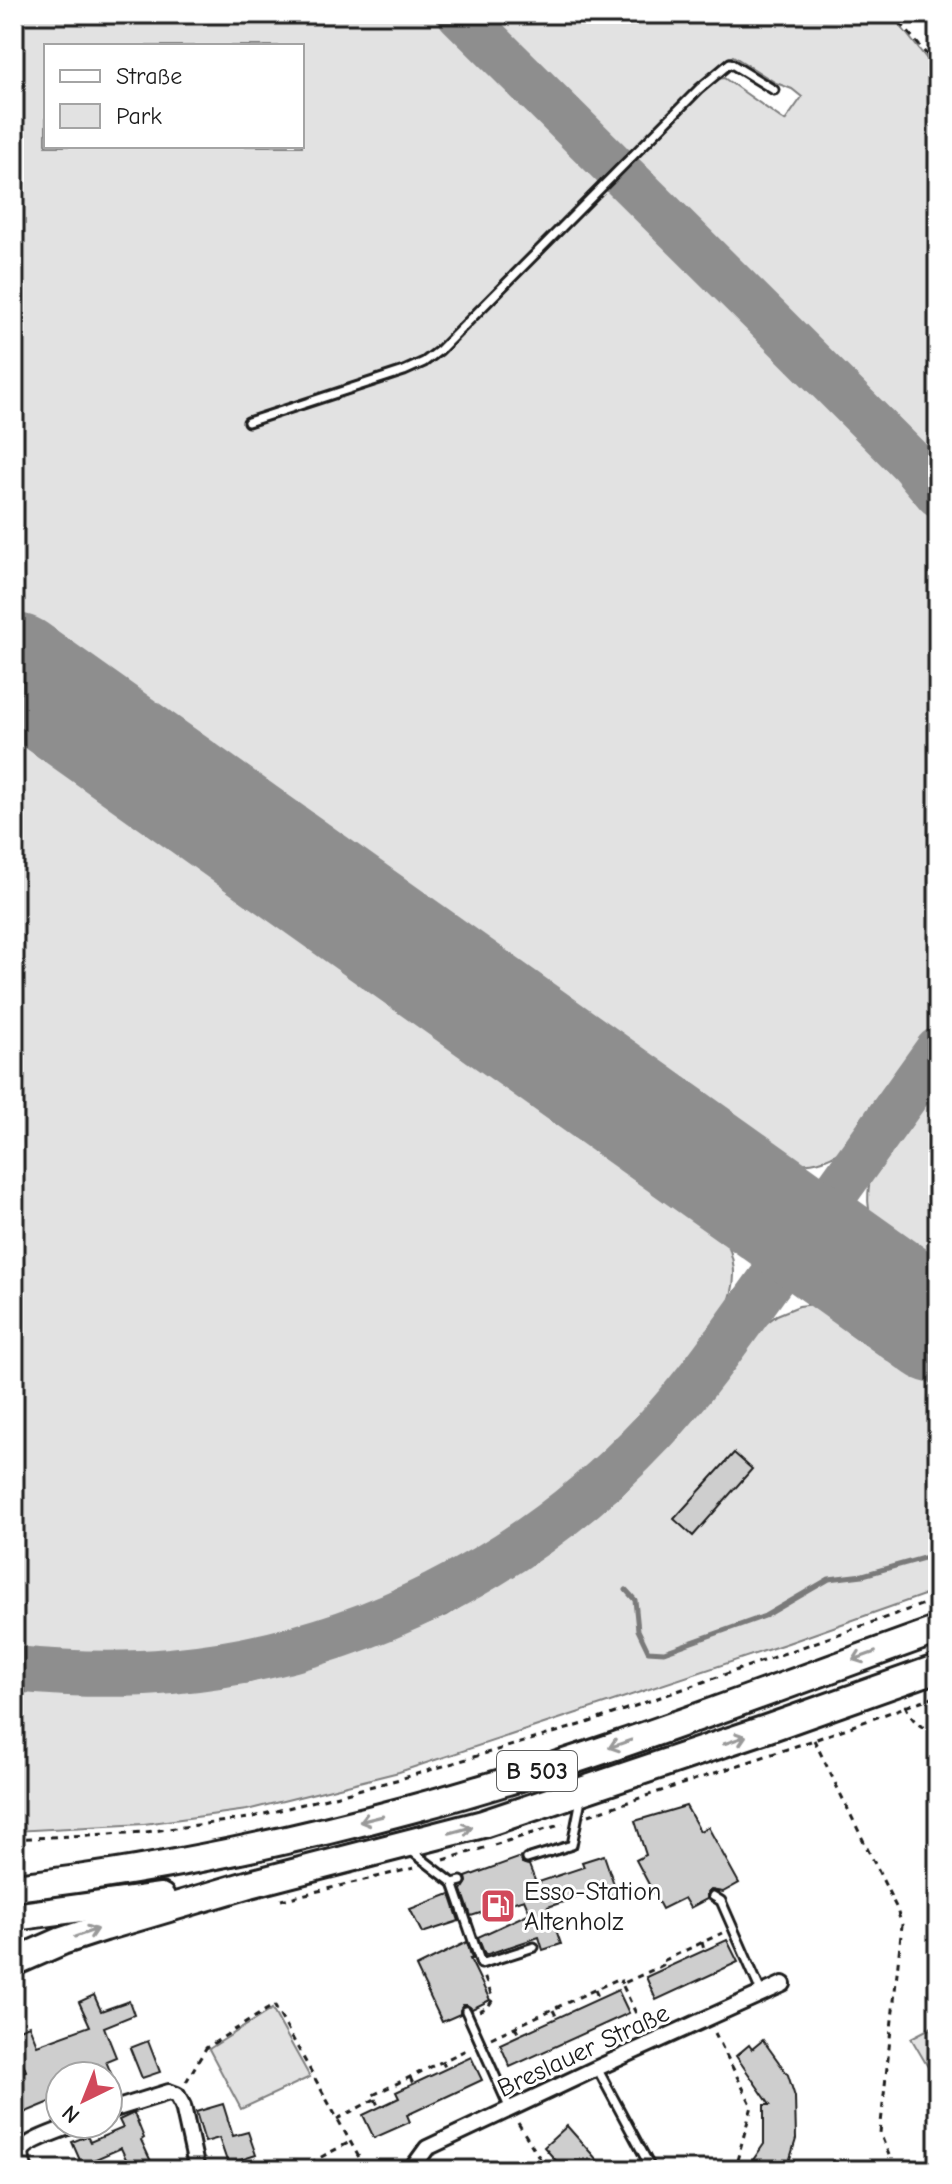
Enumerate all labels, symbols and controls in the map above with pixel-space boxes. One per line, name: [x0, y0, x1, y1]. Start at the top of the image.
legend: [44, 44, 304, 148]
text: Straße: [116, 62, 182, 90]
text: Park: [116, 102, 162, 130]
one-way arrow: [852, 1650, 877, 1665]
one-way arrow: [722, 1732, 747, 1747]
one-way arrow: [607, 1737, 632, 1752]
road number: B 503: [497, 1751, 577, 1791]
one-way arrow: [358, 1813, 384, 1828]
one-way arrow: [448, 1821, 474, 1836]
place label: Esso-Station Altenholz: [524, 1877, 661, 1937]
fuel station icon: Esso-Station Altenholz: [479, 1887, 517, 1925]
one-way arrow: [73, 1924, 98, 1939]
street label: Breslauer Straße: [493, 1998, 674, 2104]
north arrow: [44, 2060, 124, 2140]
text: N: [57, 2099, 85, 2128]

